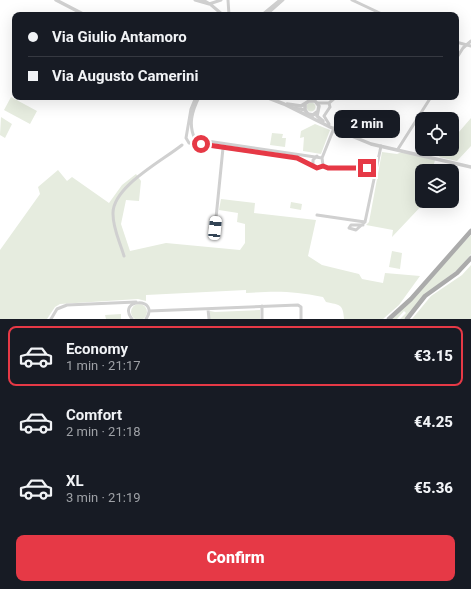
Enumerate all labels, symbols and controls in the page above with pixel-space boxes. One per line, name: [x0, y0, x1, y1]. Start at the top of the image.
text: Via Giulio Antamoro: [52, 28, 187, 46]
text: Via Augusto Camerini: [52, 67, 198, 85]
callout: 2 min: [334, 110, 400, 138]
map controls: [415, 112, 459, 208]
button: locate: [415, 112, 459, 156]
text: 2 min: [351, 116, 383, 131]
route start: [192, 135, 210, 153]
route end: [358, 159, 376, 177]
button: layers: [415, 164, 459, 208]
car: [208, 215, 222, 241]
icon: car: [18, 338, 54, 374]
text: Economy: [66, 340, 128, 358]
text: €3.15: [414, 347, 453, 365]
text: 1 min · 21:17: [66, 358, 141, 373]
icon: car: [18, 404, 54, 440]
text: Comfort: [66, 406, 122, 424]
text: €4.25: [414, 413, 453, 431]
text: 2 min · 21:18: [66, 424, 141, 439]
icon: car: [18, 470, 54, 506]
text: XL: [66, 472, 84, 490]
text: €5.36: [414, 479, 453, 497]
text: 3 min · 21:19: [66, 490, 141, 505]
button: Confirm: [16, 535, 455, 581]

